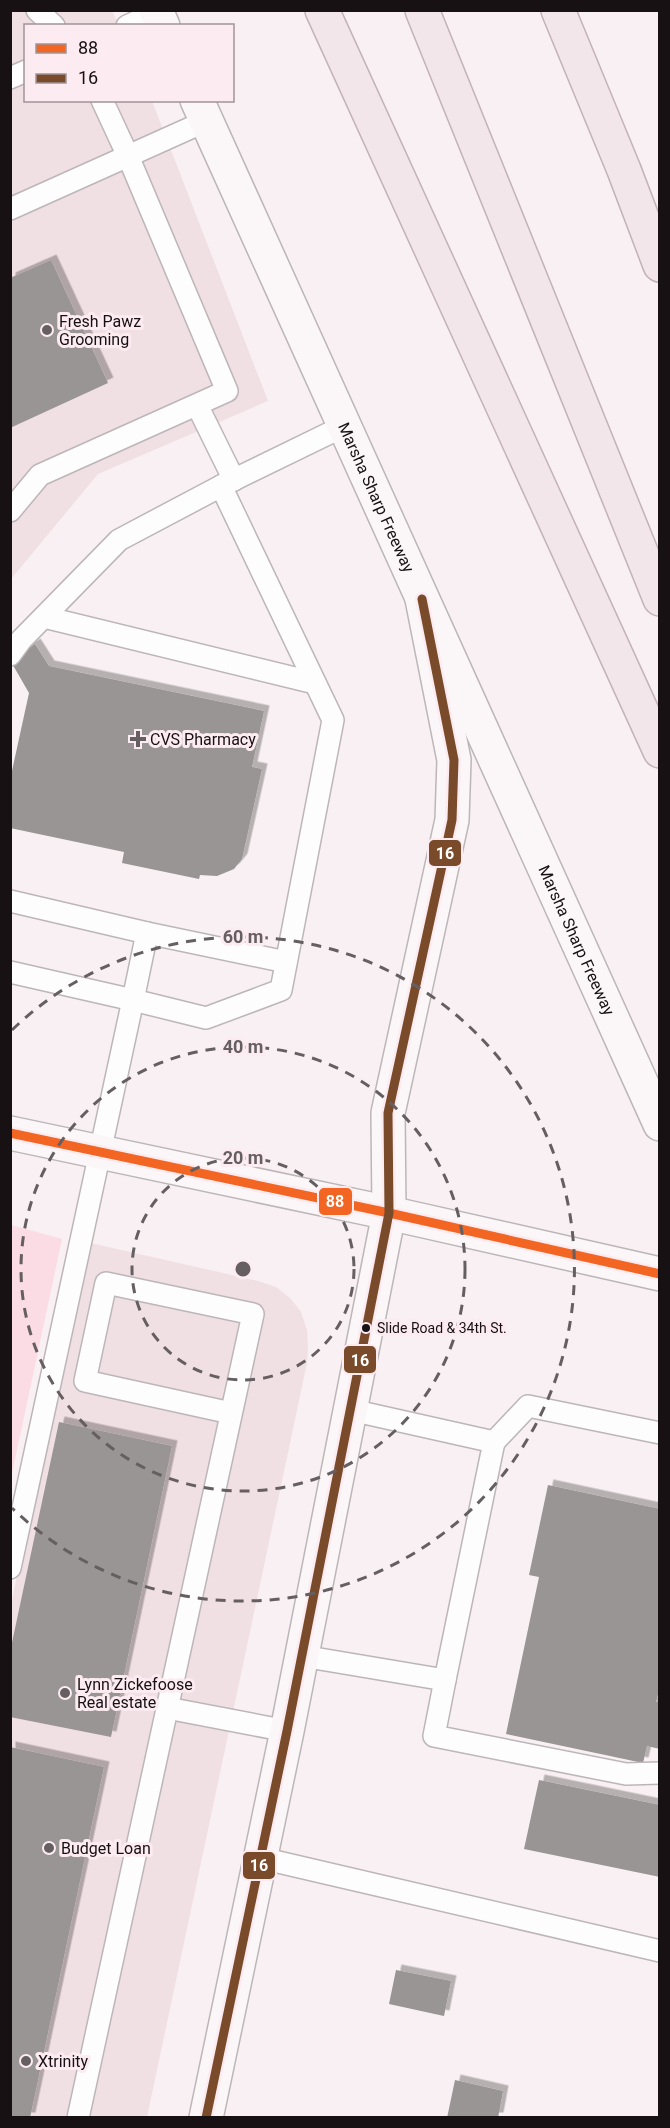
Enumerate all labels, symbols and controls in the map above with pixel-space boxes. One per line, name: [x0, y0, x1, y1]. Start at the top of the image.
legend: [24, 24, 234, 102]
text: 88: [78, 37, 98, 58]
text: 16: [78, 67, 98, 88]
place label: Fresh Pawz Grooming: [59, 312, 141, 349]
marker: Fresh Pawz Grooming: [40, 323, 54, 337]
street label: Marsha Sharp Freeway: [335, 419, 419, 576]
place label: CVS Pharmacy: [150, 730, 256, 749]
marker: CVS Pharmacy: [131, 732, 145, 746]
line badge: 16: [428, 839, 462, 867]
text: 16: [436, 844, 454, 863]
street label: Marsha Sharp Freeway: [535, 862, 619, 1018]
text: 60 m: [223, 926, 263, 947]
text: 40 m: [223, 1036, 263, 1057]
text: 20 m: [223, 1147, 263, 1168]
line badge: 88: [318, 1187, 353, 1216]
text: 88: [326, 1192, 344, 1211]
centre of rings: [233, 1259, 253, 1279]
place label: Slide Road & 34th St.: [377, 1320, 507, 1336]
marker: Slide Road & 34th St.: [360, 1322, 372, 1334]
line badge: 16: [343, 1345, 377, 1374]
text: 16: [351, 1351, 369, 1370]
place label: Lynn Zickefoose Real estate: [77, 1675, 193, 1712]
marker: Lynn Zickefoose Real estate: [58, 1686, 72, 1700]
place label: Budget Loan: [61, 1839, 151, 1858]
marker: Budget Loan: [42, 1841, 56, 1855]
line badge: 16: [242, 1851, 276, 1880]
text: 16: [250, 1856, 268, 1875]
place label: Xtrinity: [38, 2052, 89, 2071]
marker: Xtrinity: [19, 2054, 33, 2068]

